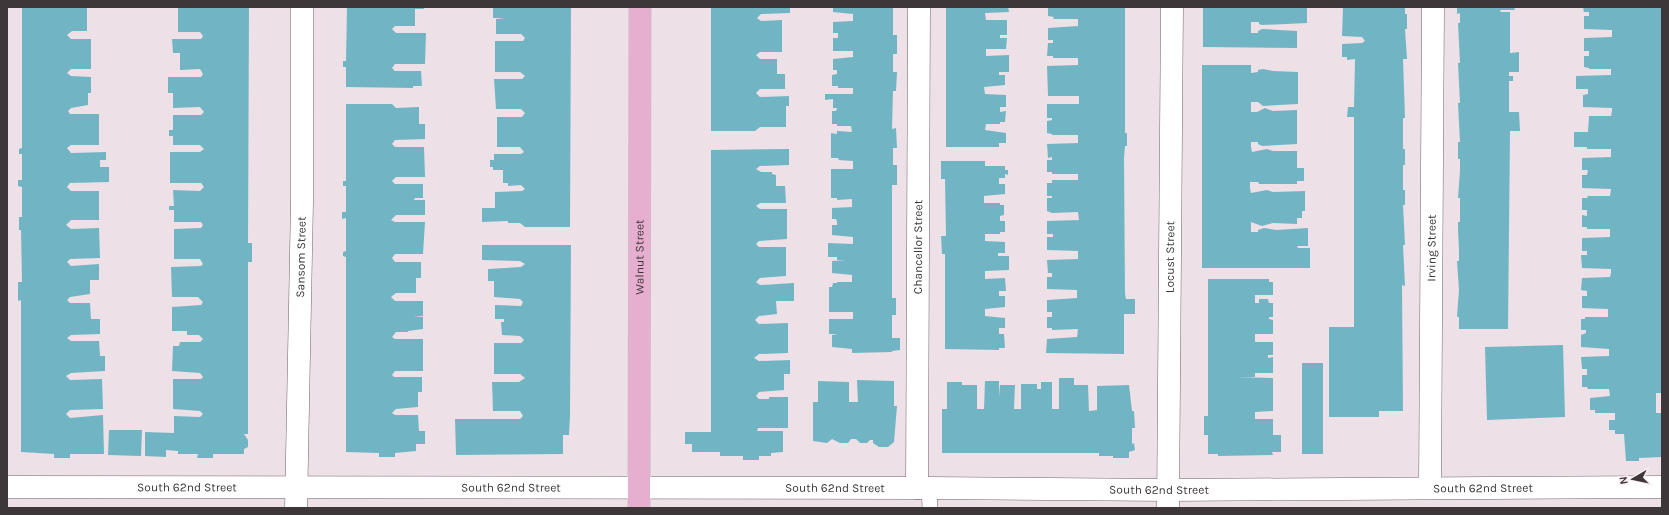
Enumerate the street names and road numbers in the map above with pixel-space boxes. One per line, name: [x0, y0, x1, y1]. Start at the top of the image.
street label: Chancellor Street: [911, 199, 925, 294]
street label: Irving Street: [1424, 214, 1439, 282]
street label: Sansom Street: [293, 216, 309, 298]
street label: Walnut Street: [632, 219, 647, 295]
street label: Locust Street: [1163, 220, 1177, 293]
street label: South 62nd Street: [137, 480, 237, 494]
street label: South 62nd Street: [461, 480, 561, 495]
street label: South 62nd Street: [785, 481, 885, 495]
street label: South 62nd Street: [1433, 481, 1533, 495]
street label: South 62nd Street: [1109, 483, 1209, 497]

